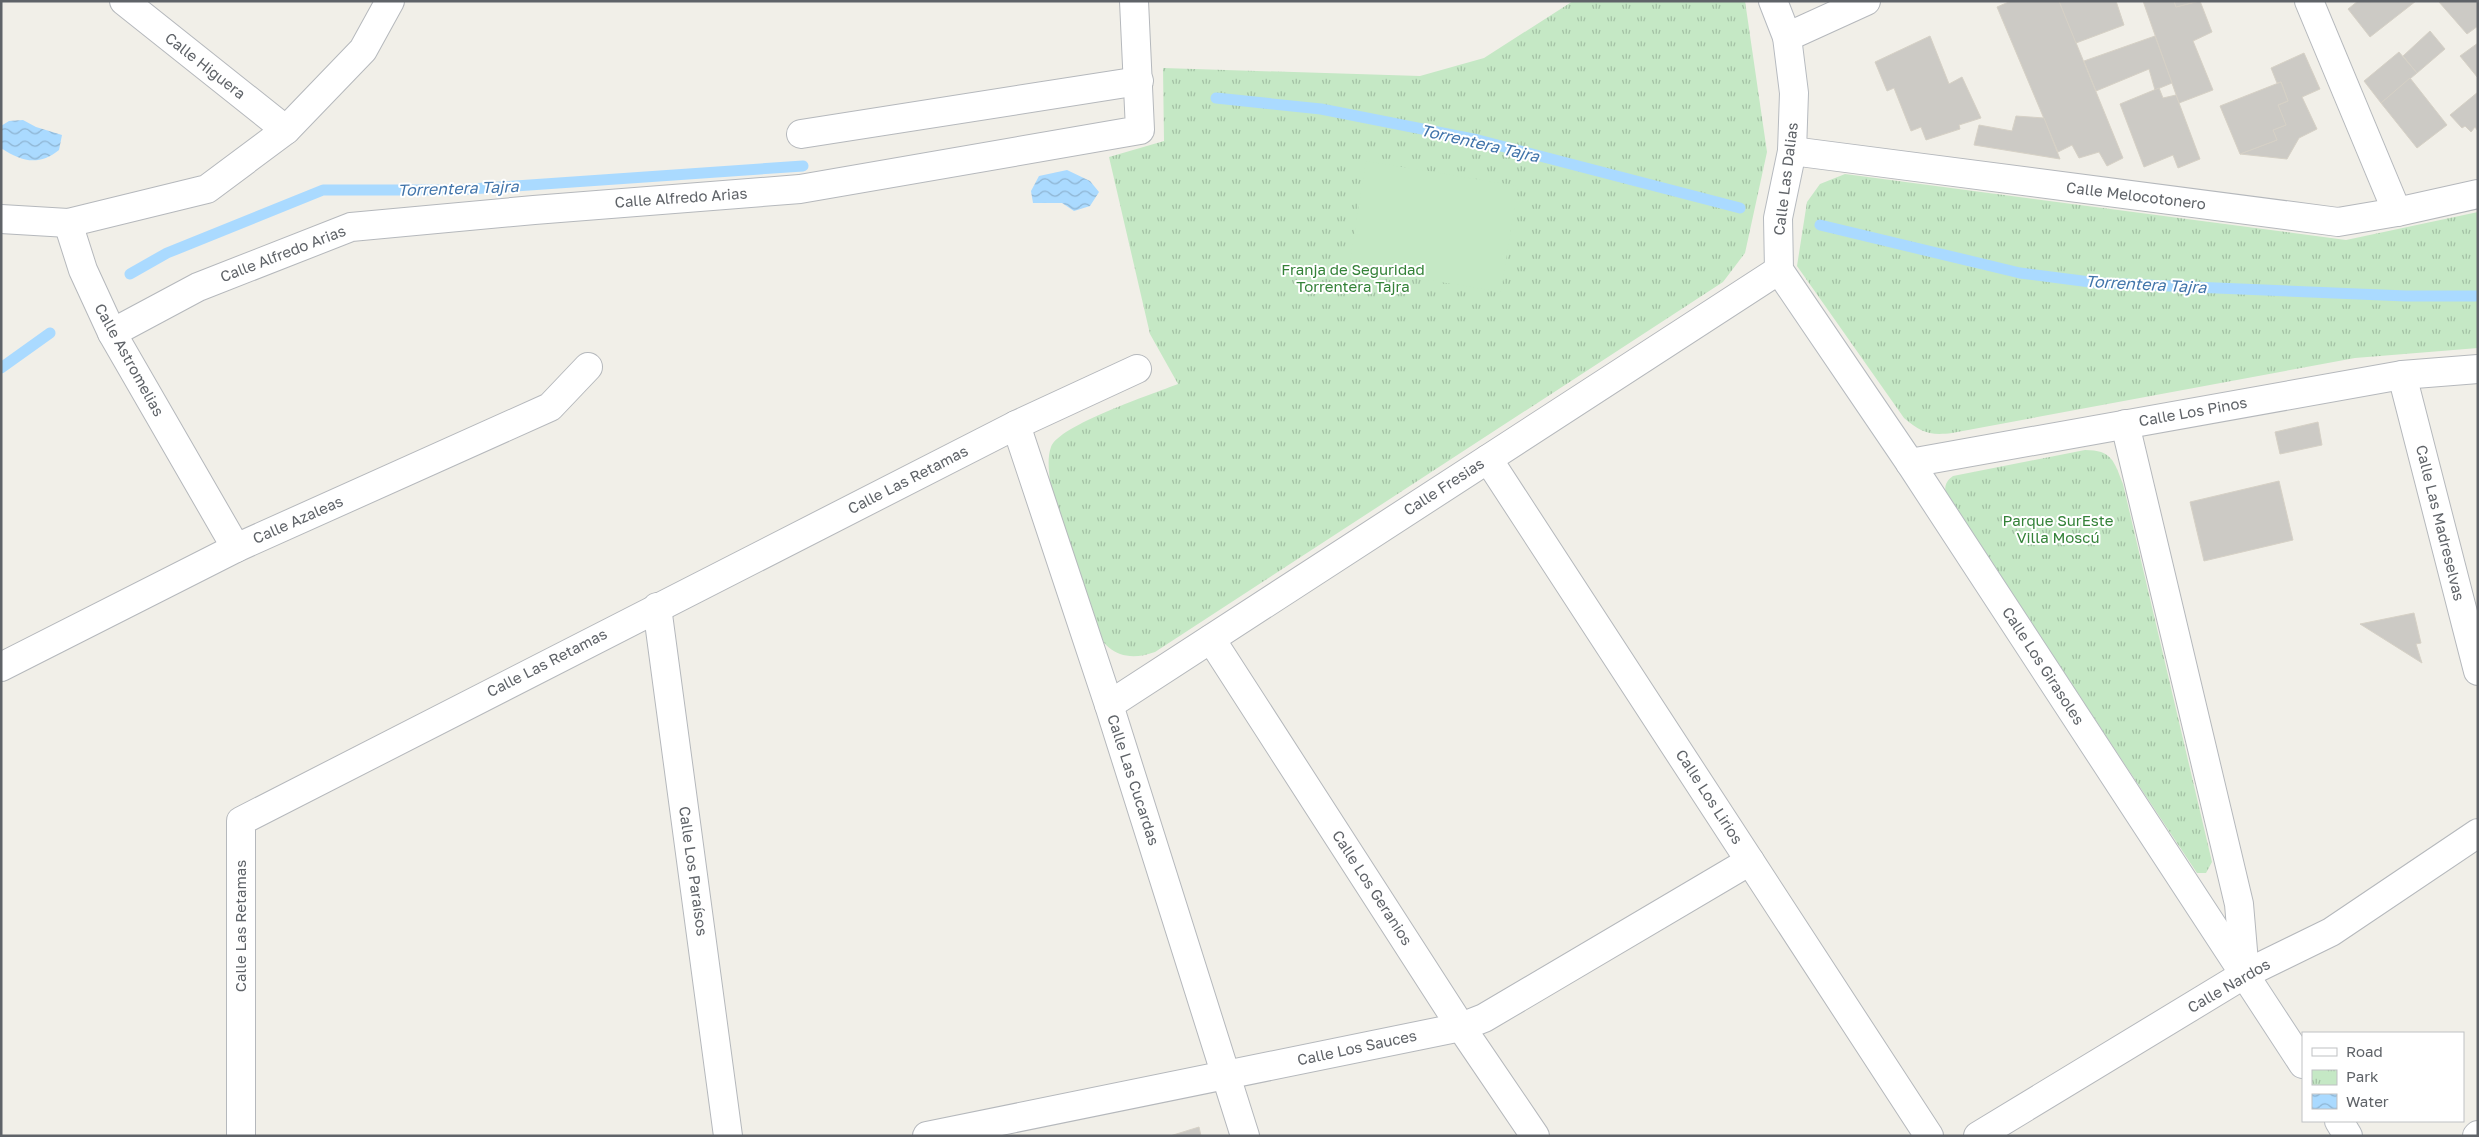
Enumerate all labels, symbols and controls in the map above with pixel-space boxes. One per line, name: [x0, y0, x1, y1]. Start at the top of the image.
street label: Calle Higuera: [162, 28, 249, 102]
water label: Torrentera Tajra: [1419, 120, 1542, 167]
street label: Calle Las Dalias: [1769, 121, 1801, 236]
water label: Torrentera Tajra: [397, 176, 520, 200]
street label: Calle Melocotonero: [2065, 178, 2207, 213]
street label: Calle Alfredo Arias: [614, 183, 748, 211]
street label: Calle Alfredo Arias: [217, 221, 348, 285]
park label: Franja de Seguridad Torrentera Tajra: [1281, 260, 1425, 295]
water label: Torrentera Tajra: [2085, 271, 2208, 297]
street label: Calle Astromelias: [91, 300, 168, 419]
street label: Calle Los Pinos: [2137, 393, 2248, 429]
street label: Calle Las Retamas: [844, 441, 971, 517]
street label: Calle Las Madreselvas: [2413, 443, 2469, 603]
street label: Calle Fresias: [1400, 453, 1487, 519]
street label: Calle Azaleas: [250, 491, 345, 547]
park label: Parque SurEste Villa Moscú: [2003, 511, 2114, 546]
street label: Calle Los Girasoles: [1999, 603, 2089, 728]
street label: Calle Las Retamas: [483, 624, 610, 700]
street label: Calle Las Cucardas: [1104, 712, 1164, 848]
street label: Calle Los Lirios: [1673, 746, 1747, 847]
street label: Calle Los Paraísos: [676, 805, 712, 937]
street label: Calle Los Geranios: [1329, 827, 1417, 948]
street label: Calle Las Retamas: [231, 860, 249, 992]
street label: Calle Nardos: [2184, 954, 2273, 1016]
street label: Calle Los Sauces: [1295, 1026, 1418, 1068]
legend: [2302, 1032, 2464, 1122]
text: Road: [2346, 1042, 2383, 1060]
text: Park: [2346, 1067, 2379, 1085]
text: Water: [2346, 1092, 2389, 1110]

